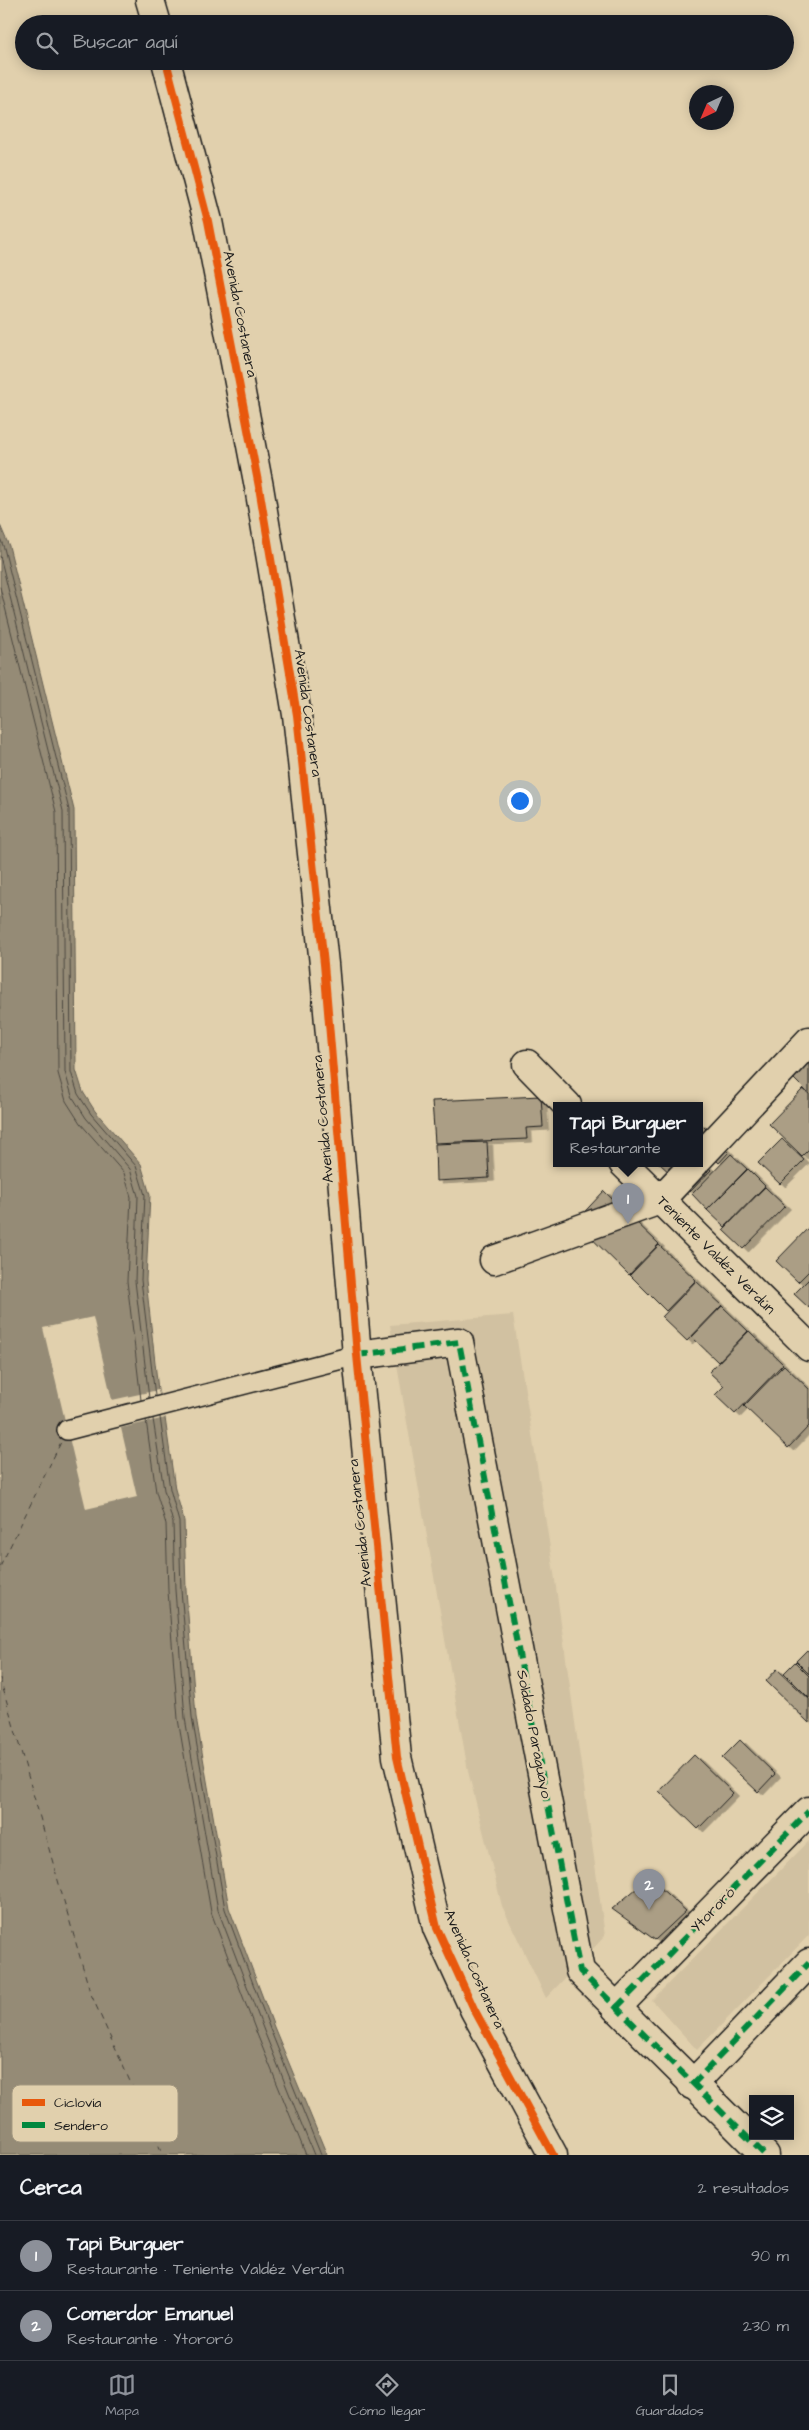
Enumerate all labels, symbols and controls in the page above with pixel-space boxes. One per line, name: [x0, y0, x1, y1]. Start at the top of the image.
search box: [15, 15, 794, 70]
icon: search: [33, 29, 61, 57]
text: Buscar aquí: [73, 29, 177, 56]
north arrow: [689, 85, 734, 130]
street label: Avenida Costanera: [217, 249, 263, 379]
street label: Avenida Costanera: [289, 648, 327, 778]
your location: [507, 788, 533, 814]
street label: Avenida Costanera: [307, 1054, 339, 1184]
popup: [553, 1102, 703, 1167]
text: Tapi Burguer: [570, 1110, 686, 1137]
text: Restaurante: [570, 1137, 661, 1159]
pin: 1: [612, 1183, 644, 1224]
street label: Teniente Valdéz Verdún: [652, 1191, 780, 1319]
street label: Avenida Costanera: [343, 1458, 377, 1588]
street label: Soldado Paraguayo: [510, 1668, 557, 1801]
pin: 2: [633, 1869, 665, 1910]
street label: Ytororó: [686, 1882, 740, 1937]
street label: Avenida Costanera: [438, 1906, 510, 2032]
legend: [12, 2085, 178, 2142]
text: Ciclovía: [54, 2093, 101, 2113]
map controls: [749, 2095, 794, 2140]
button: layers: [749, 2095, 794, 2140]
text: Sendero: [54, 2116, 108, 2136]
text: Cerca: [20, 2173, 82, 2202]
text: 2 resultados: [697, 2177, 789, 2199]
text: Tapi Burguer: [67, 2231, 183, 2258]
text: 1: [35, 2245, 37, 2267]
text: 90 m: [751, 2245, 789, 2267]
text: Restaurante · Teniente Valdéz Verdún: [67, 2258, 344, 2280]
text: Comerdor Emanuel: [67, 2301, 233, 2328]
text: 2: [31, 2315, 41, 2337]
text: 230 m: [743, 2315, 789, 2337]
text: Restaurante · Ytororó: [67, 2328, 233, 2350]
tab: Mapa: [105, 2371, 139, 2421]
tab: Cómo llegar: [349, 2371, 425, 2421]
tab: Guardados: [636, 2371, 704, 2421]

